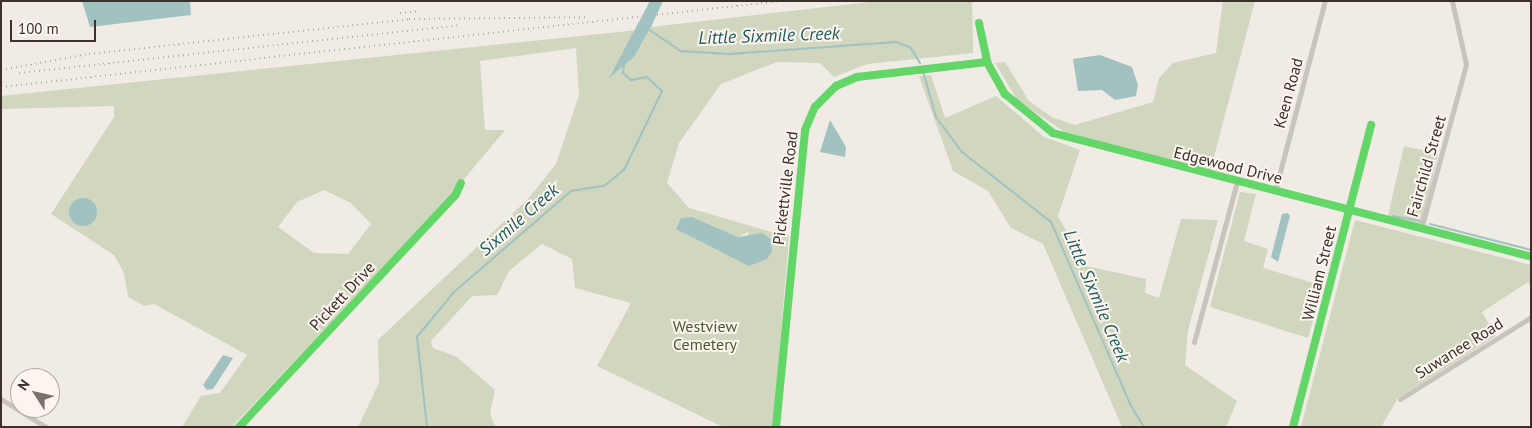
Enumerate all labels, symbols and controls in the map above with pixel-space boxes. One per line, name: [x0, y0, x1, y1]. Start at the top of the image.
scale bar: [12, 10, 99, 42]
text: 100 m: [18, 19, 59, 38]
water label: Little Sixmile Creek: [698, 23, 840, 49]
street label: Keen Road: [1269, 56, 1307, 130]
street label: Fairchild Street: [1402, 113, 1450, 219]
street label: Pickettville Road: [768, 130, 802, 246]
street label: Edgewood Drive: [1172, 142, 1284, 188]
water label: Sixmile Creek: [475, 179, 563, 261]
street label: William Street: [1298, 224, 1340, 322]
water label: Little Sixmile Creek: [1058, 227, 1134, 365]
street label: Pickett Drive: [305, 258, 379, 334]
street label: Suwanee Road: [1412, 313, 1506, 383]
park label: Westview Cemetery: [673, 316, 737, 354]
north arrow: [10, 368, 60, 418]
text: N: [14, 376, 34, 394]

